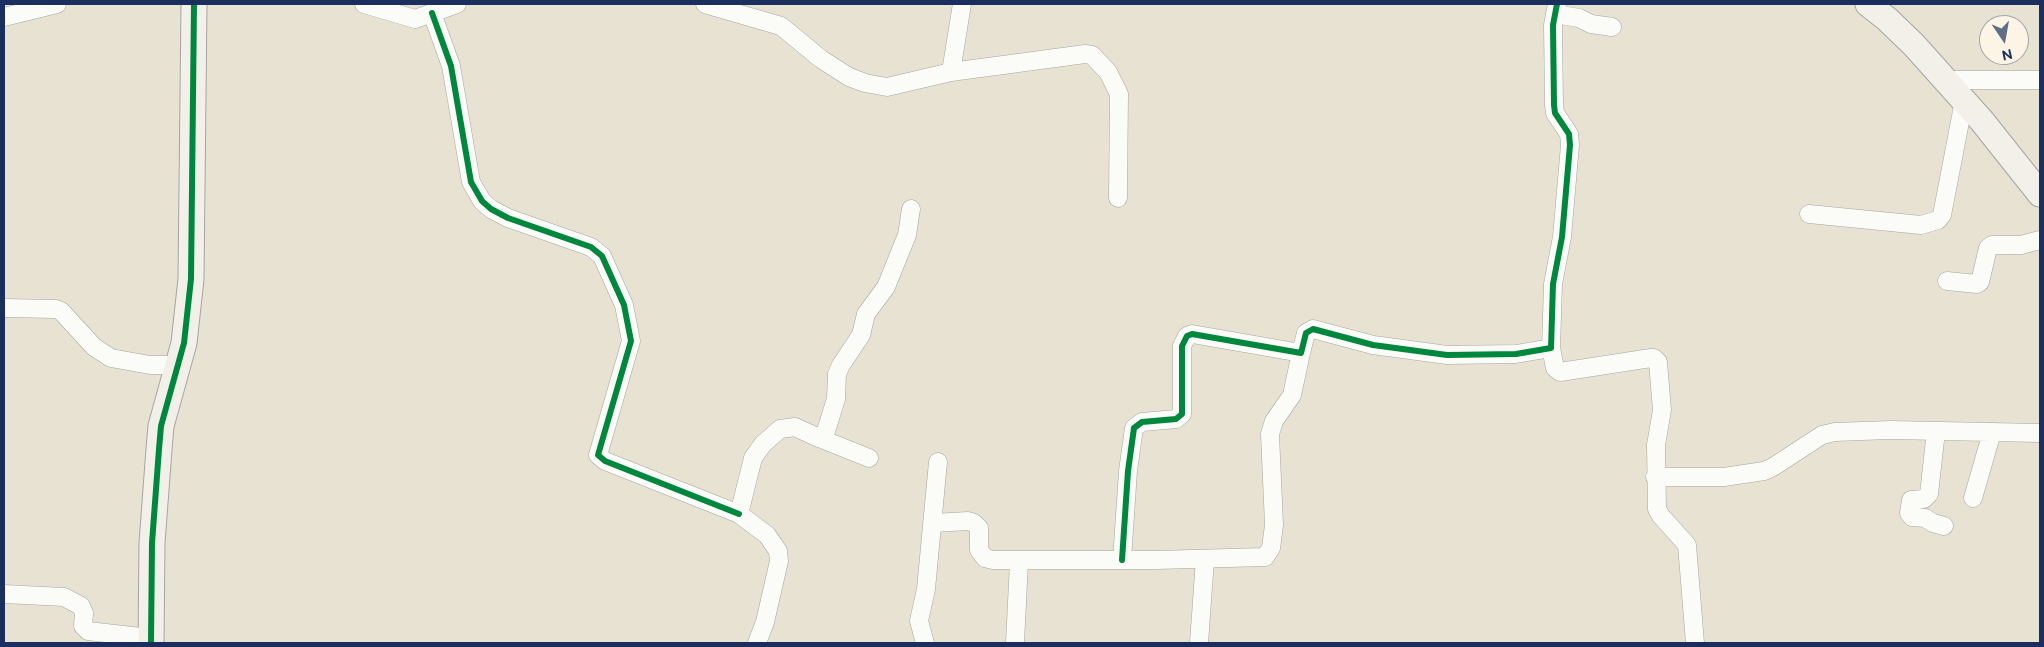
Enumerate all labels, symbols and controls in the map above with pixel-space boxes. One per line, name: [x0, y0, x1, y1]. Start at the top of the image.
north arrow: [1979, 15, 2029, 65]
text: N: [2000, 45, 2014, 64]

